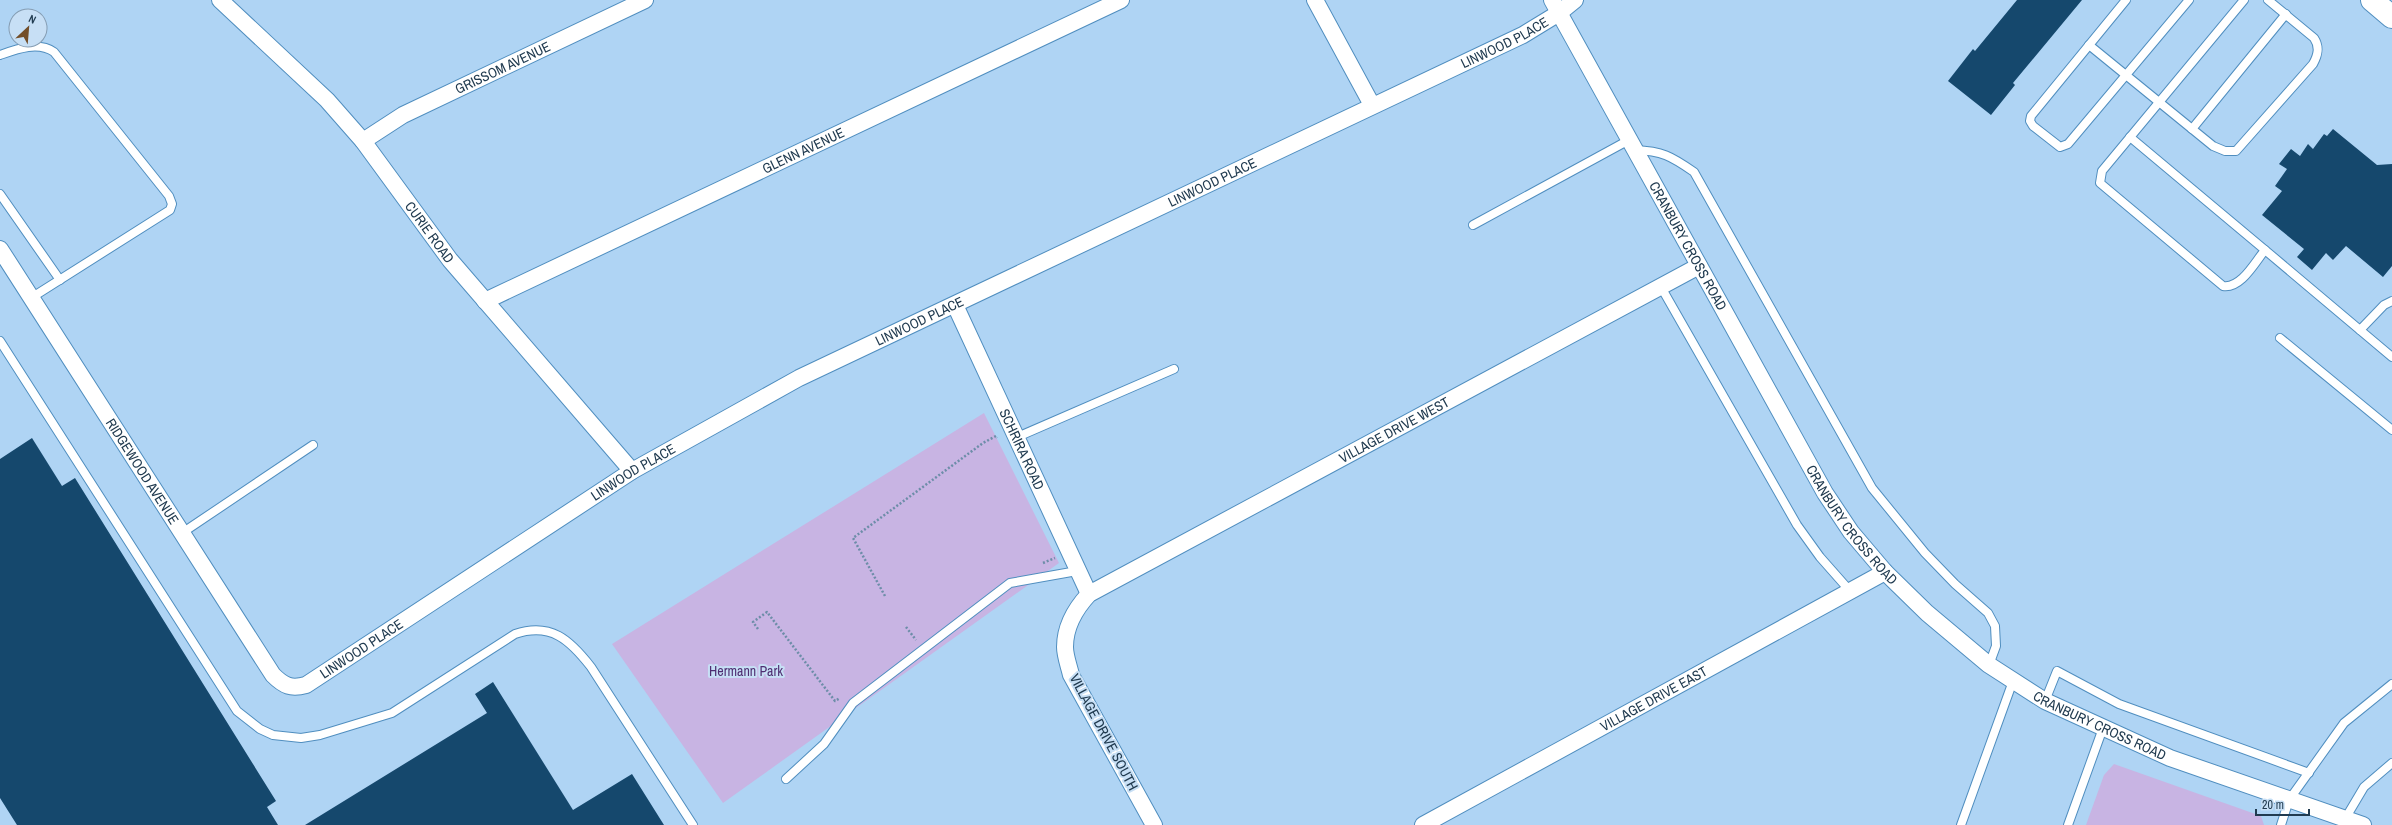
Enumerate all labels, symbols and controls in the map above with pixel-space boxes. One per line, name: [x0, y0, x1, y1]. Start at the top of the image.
north arrow: [8, 8, 48, 48]
text: N: [26, 11, 38, 27]
street label: LINWOOD PLACE: [1458, 13, 1552, 72]
street label: GRISSOM AVENUE: [452, 37, 553, 98]
street label: GLENN AVENUE: [759, 123, 847, 178]
street label: LINWOOD PLACE: [1165, 154, 1259, 211]
street label: CRANBURY CROSS ROAD: [1645, 178, 1731, 313]
street label: CURIE ROAD: [401, 198, 458, 267]
street label: LINWOOD PLACE: [872, 292, 967, 350]
street label: VILLAGE DRIVE WEST: [1336, 393, 1452, 467]
street label: SCHRIRA ROAD: [995, 406, 1048, 493]
street label: RIDGEWOOD AVENUE: [102, 415, 183, 528]
street label: LINWOOD PLACE: [587, 440, 679, 505]
street label: CRANBURY CROSS ROAD: [1802, 462, 1902, 588]
street label: LINWOOD PLACE: [316, 615, 406, 682]
park label: Hermann Park: [709, 662, 783, 680]
street label: VILLAGE DRIVE EAST: [1597, 662, 1710, 735]
street label: VILLAGE DRIVE SOUTH: [1066, 671, 1142, 793]
street label: CRANBURY CROSS ROAD: [2030, 687, 2169, 764]
scale bar: [2256, 791, 2309, 817]
text: 20 m: [2262, 797, 2284, 813]

